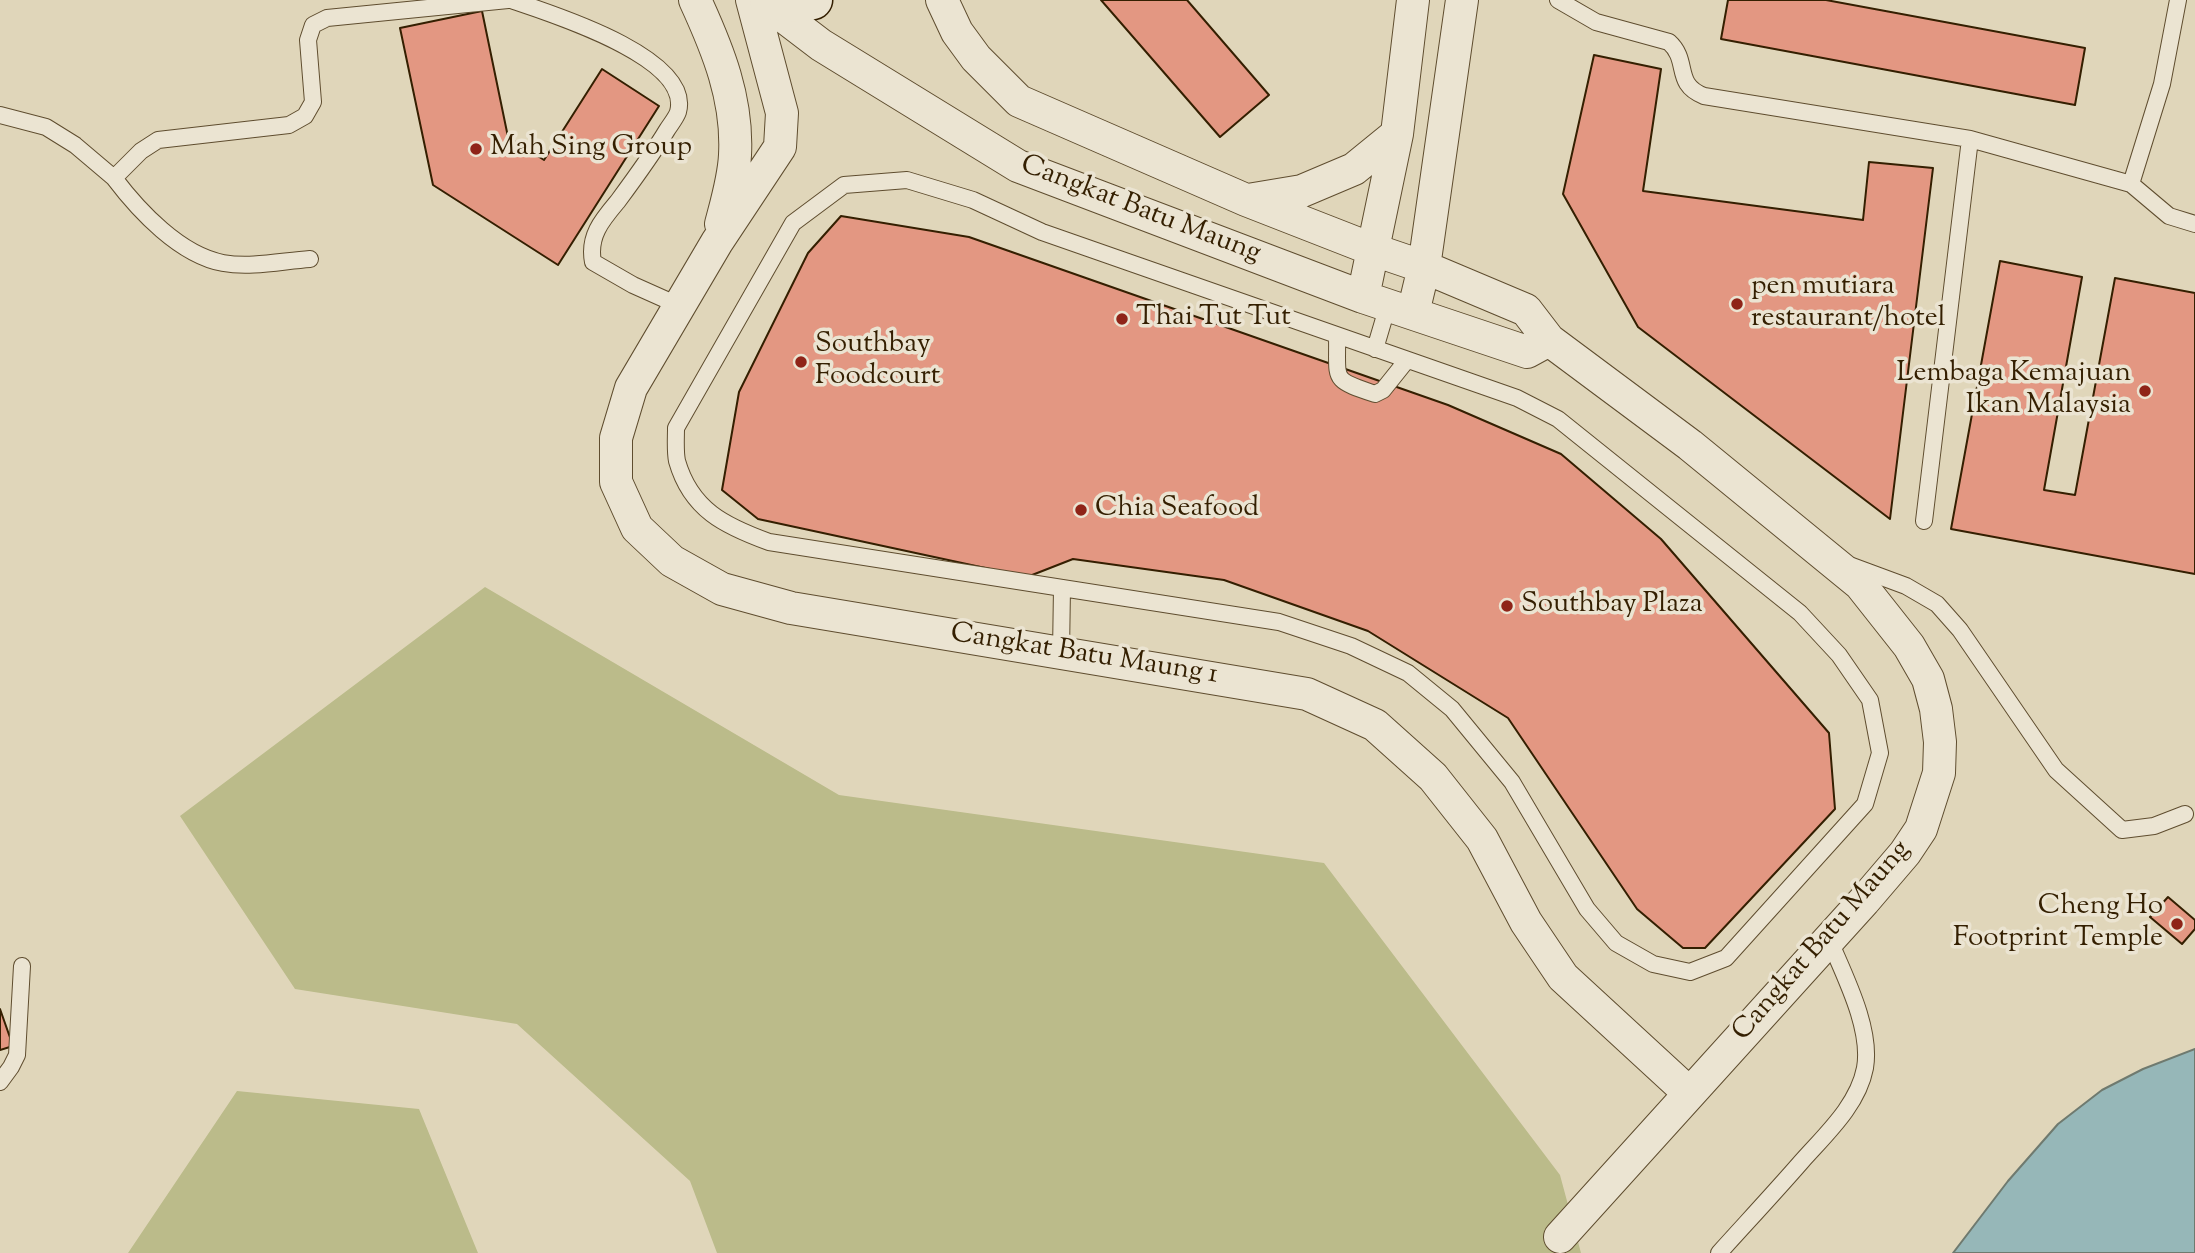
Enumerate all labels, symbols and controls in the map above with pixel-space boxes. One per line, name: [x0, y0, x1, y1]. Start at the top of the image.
place label: Mah Sing Group: [490, 132, 692, 166]
marker: Mah Sing Group: [468, 141, 484, 157]
street label: Cangkat Batu Maung: [1015, 150, 1265, 272]
place label: pen mutiara restaurant/hotel: [1751, 271, 1945, 337]
marker: pen mutiara restaurant/hotel: [1729, 296, 1745, 312]
place label: Thai Tut Tut: [1136, 302, 1291, 336]
marker: Thai Tut Tut: [1114, 311, 1130, 327]
place label: Southbay Foodcourt: [815, 329, 940, 395]
marker: Southbay Foodcourt: [793, 354, 809, 370]
place label: Lembaga Kemajuan Ikan Malaysia: [1897, 358, 2131, 424]
marker: Lembaga Kemajuan Ikan Malaysia: [2137, 383, 2153, 399]
place label: Chia Seafood: [1095, 493, 1259, 527]
marker: Chia Seafood: [1073, 502, 1089, 518]
place label: Southbay Plaza: [1521, 589, 1703, 623]
marker: Southbay Plaza: [1499, 598, 1515, 614]
street label: Cangkat Batu Maung 1: [948, 618, 1220, 694]
street label: Cangkat Batu Maung: [1727, 835, 1919, 1049]
place label: Cheng Ho Footprint Temple: [1953, 891, 2163, 957]
marker: Cheng Ho Footprint Temple: [2169, 916, 2185, 932]

